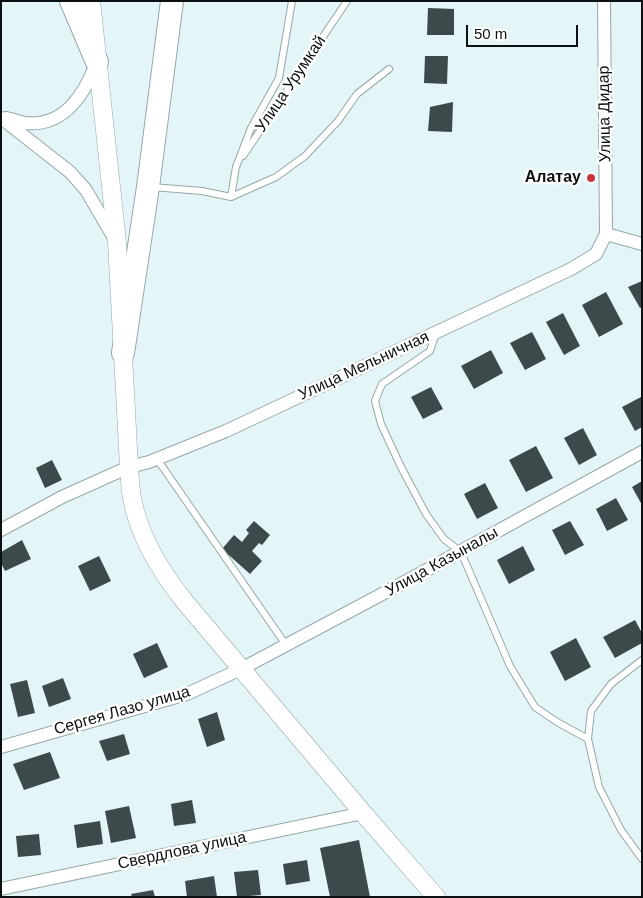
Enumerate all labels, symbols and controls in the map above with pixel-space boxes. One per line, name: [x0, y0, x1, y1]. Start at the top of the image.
scale bar: [468, 15, 580, 47]
text: 50 m: [474, 25, 507, 42]
street label: Улица Урумкай: [252, 32, 330, 136]
street label: Улица Дидар: [595, 65, 615, 163]
place label: Алатау: [525, 168, 581, 188]
marker: Алатау: [585, 172, 597, 184]
street label: Улица Мельничная: [296, 327, 432, 405]
street label: Улица Казыналы: [383, 523, 501, 601]
street label: Сергея Лазо улица: [52, 682, 192, 740]
street label: Свердлова улица: [116, 828, 248, 874]

